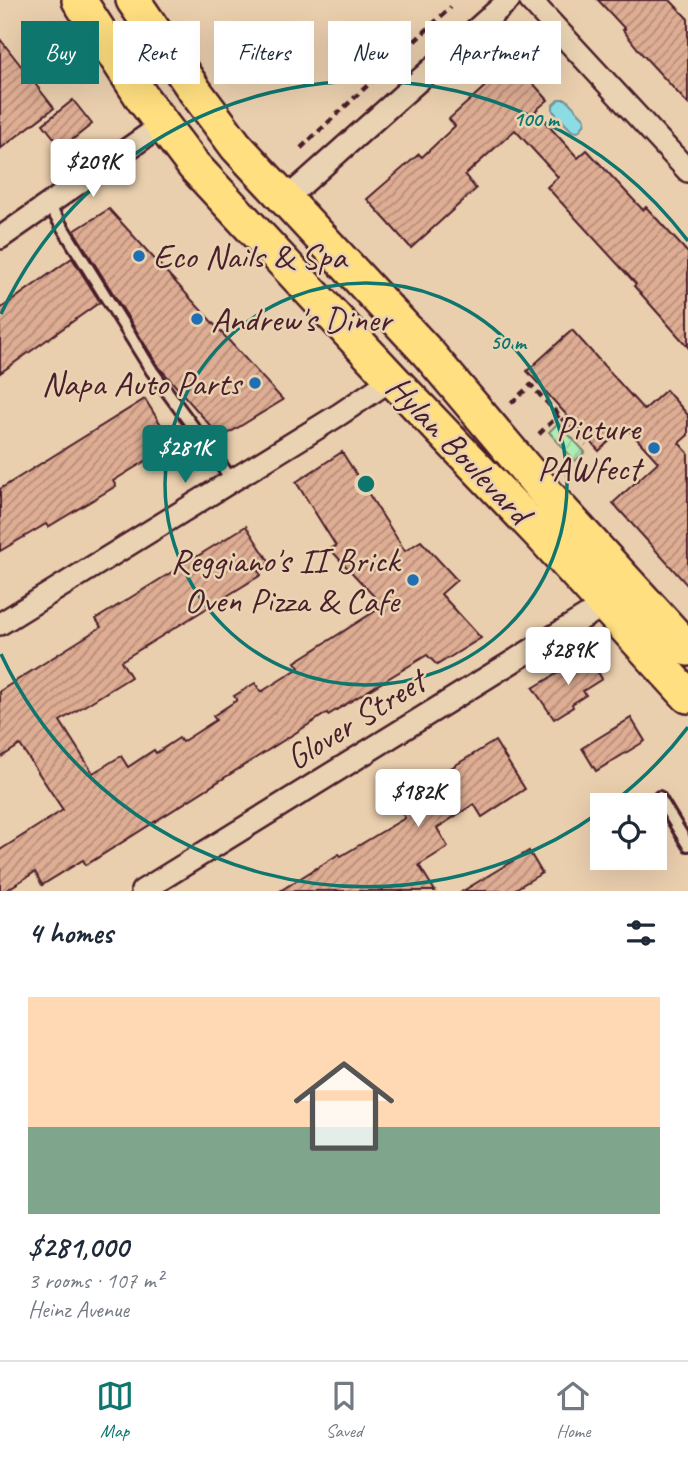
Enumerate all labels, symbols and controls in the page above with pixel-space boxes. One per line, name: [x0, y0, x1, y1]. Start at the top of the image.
chip: Buy: [21, 21, 99, 84]
chip: Rent: [113, 21, 200, 84]
chip: Filters: [214, 21, 314, 84]
chip: New: [328, 21, 411, 84]
chip: Apartment: [425, 21, 561, 84]
text: 100 m: [513, 106, 561, 132]
pin: $209K: [44, 140, 142, 199]
text: $209K: [67, 147, 119, 176]
place label: Eco Nails & Spa: [153, 234, 349, 279]
marker: Eco Nails & Spa: [131, 248, 147, 264]
place label: Andrew's Diner: [211, 297, 394, 342]
marker: Andrew's Diner: [189, 311, 205, 327]
text: 50 m: [490, 329, 528, 355]
place label: Napa Auto Parts: [41, 361, 244, 406]
street label: Hylan Boulevard: [376, 365, 544, 537]
marker: Napa Auto Parts: [247, 375, 263, 391]
place label: Picture PAWfect: [537, 406, 644, 491]
pin: $281K: [136, 426, 234, 485]
text: $281K: [158, 433, 212, 462]
marker: Picture PAWfect: [646, 440, 662, 456]
centre of rings: [354, 472, 378, 496]
place label: Reggiano's II Brick Oven Pizza & Cafe: [170, 538, 402, 623]
marker: Reggiano's II Brick Oven Pizza & Cafe: [405, 572, 421, 588]
pin: $289K: [519, 628, 617, 687]
text: $289K: [542, 635, 594, 664]
street label: Glover Street: [277, 657, 437, 780]
pin: $182K: [369, 770, 467, 829]
text: $182K: [391, 777, 445, 806]
map controls: [590, 793, 667, 870]
button: locate: [590, 793, 667, 870]
text: 4 homes: [28, 914, 113, 952]
icon: filters: [622, 914, 660, 952]
icon: home: [281, 1043, 407, 1169]
text: $281,000: [28, 1228, 128, 1266]
text: 3 rooms · 107 m²: [28, 1266, 163, 1295]
text: Heinz Avenue: [28, 1295, 129, 1324]
tab: Map: [96, 1377, 134, 1443]
tab: Saved: [325, 1377, 363, 1443]
tab: Home: [554, 1377, 592, 1443]

